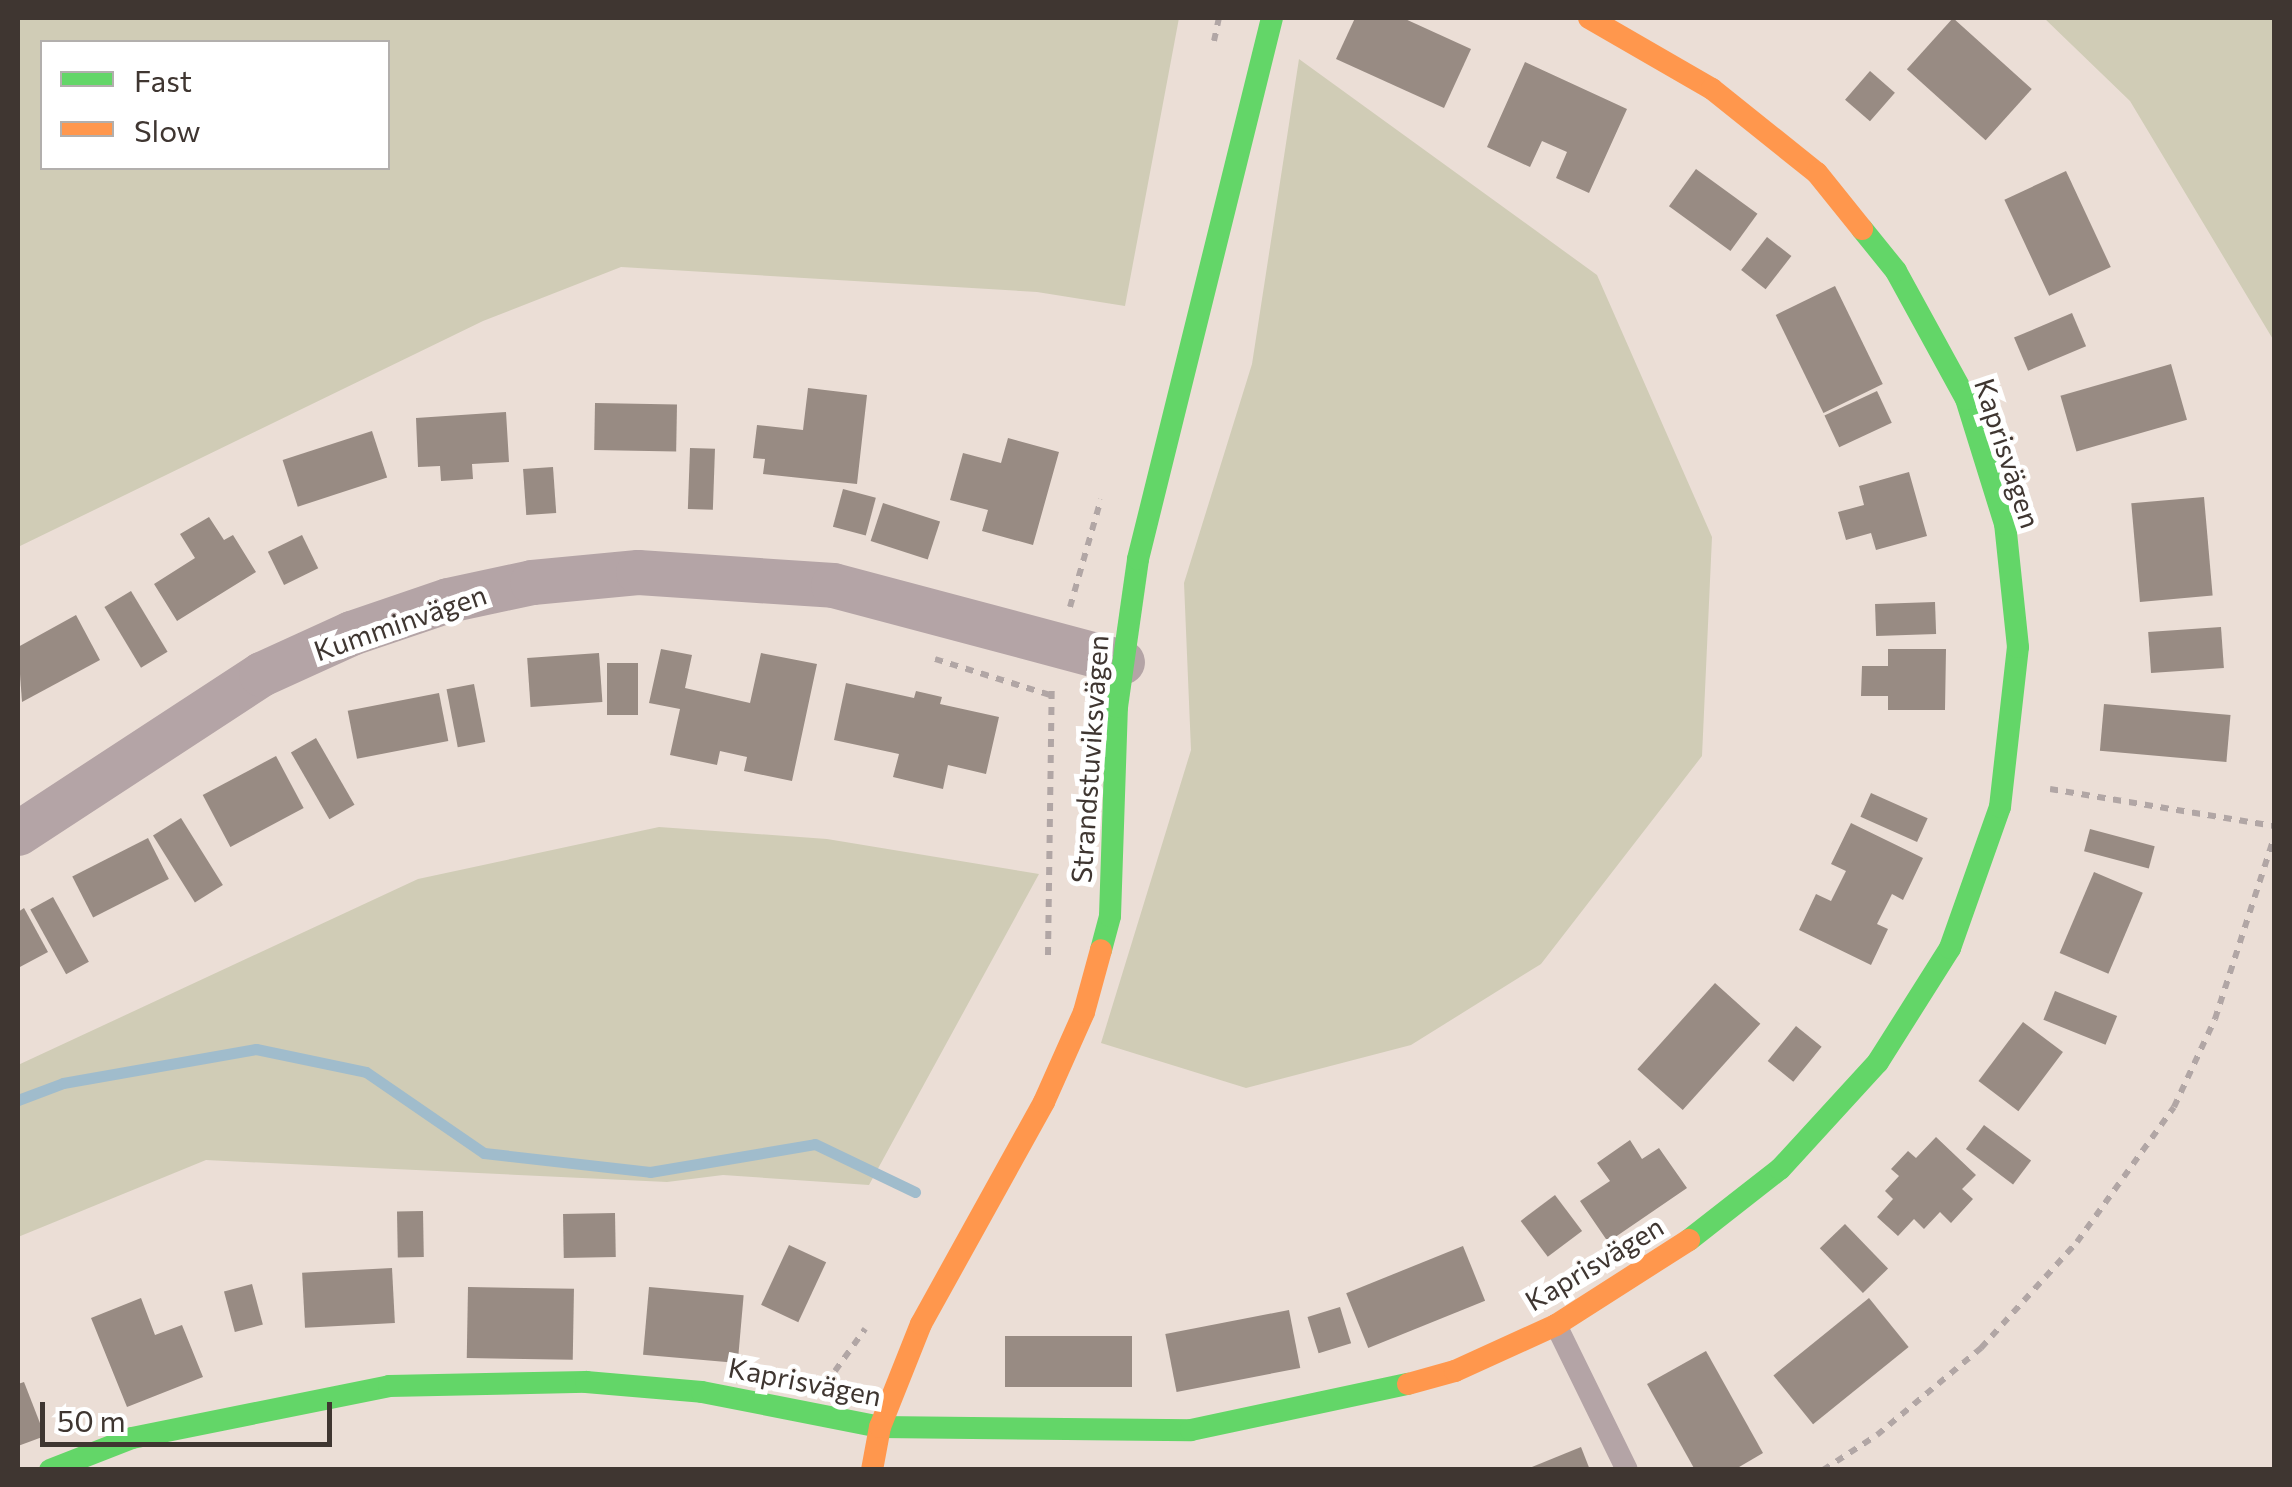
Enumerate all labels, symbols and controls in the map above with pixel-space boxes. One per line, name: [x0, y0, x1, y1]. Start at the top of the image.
legend: [40, 40, 390, 170]
text: Fast: [134, 61, 192, 98]
text: Slow: [134, 111, 201, 148]
street label: Kaprisvägen: [1968, 374, 2048, 532]
street label: Kumminvägen: [309, 577, 491, 667]
street label: Strandstuviksvägen: [1064, 634, 1114, 884]
street label: Kaprisvägen: [1519, 1209, 1669, 1317]
street label: Kaprisvägen: [726, 1350, 884, 1412]
scale bar: [45, 1382, 338, 1444]
text: 50 m: [57, 1401, 126, 1438]

